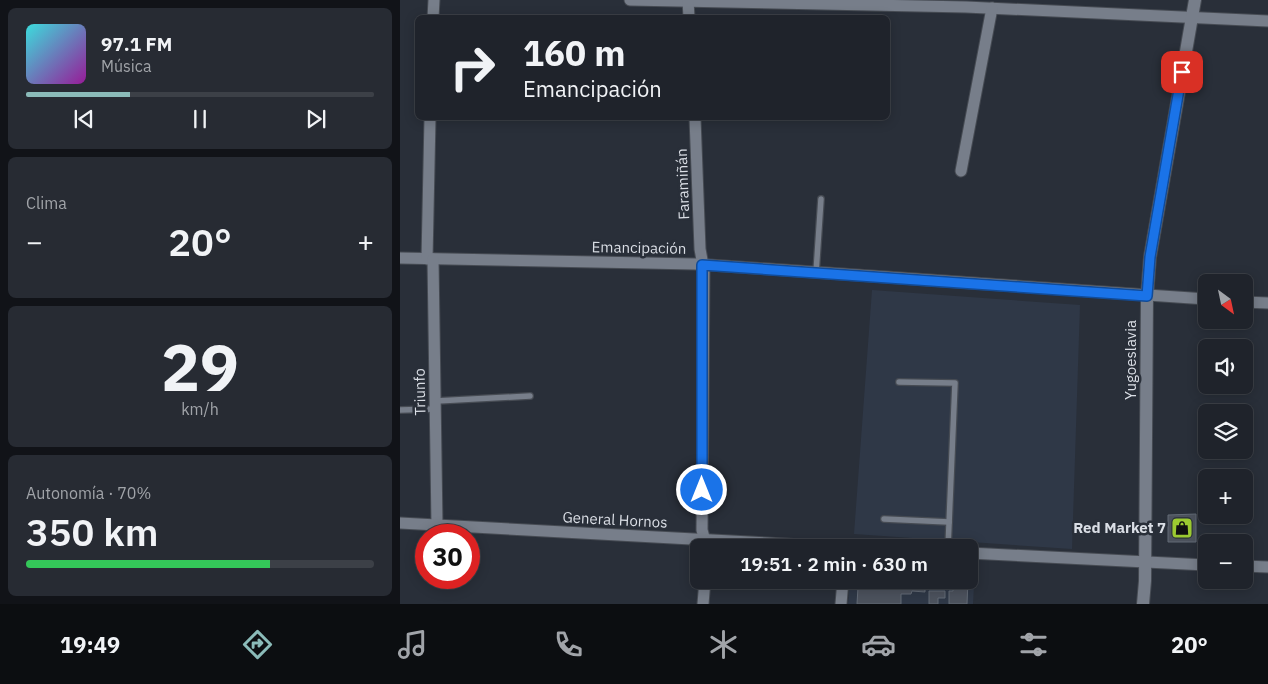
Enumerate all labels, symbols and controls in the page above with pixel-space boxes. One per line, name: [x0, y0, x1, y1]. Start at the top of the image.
text: 160 m: [523, 30, 626, 76]
text: 97.1 FM: [101, 32, 172, 56]
icon: right: [440, 35, 505, 100]
pin: [1161, 51, 1203, 93]
text: Música: [101, 56, 151, 76]
icon: arrive: [1168, 58, 1196, 86]
text: Emancipación: [523, 74, 662, 103]
icon: previous: [70, 105, 98, 133]
icon: pause: [186, 105, 214, 133]
icon: next: [302, 105, 330, 133]
street label: Faramiñán: [672, 148, 693, 220]
text: Clima: [26, 193, 67, 213]
text: 20°: [168, 217, 232, 266]
text: −: [26, 223, 43, 260]
text: +: [357, 223, 374, 260]
street label: Emancipación: [592, 237, 686, 258]
north arrow: [1198, 274, 1252, 329]
map controls: [1198, 274, 1253, 589]
street label: Yugoeslavia: [1121, 320, 1140, 400]
text: 29: [161, 324, 239, 409]
button: sound: [1198, 339, 1253, 394]
street label: Triunfo: [410, 368, 429, 416]
text: km/h: [181, 399, 219, 419]
button: layers: [1198, 404, 1253, 459]
position arrow: [675, 463, 727, 515]
button: +: [1198, 469, 1253, 524]
text: Autonomía · 70%: [26, 483, 151, 503]
text: 350 km: [26, 507, 158, 556]
street label: General Hornos: [562, 507, 668, 532]
shop icon: Red Market 7: [1170, 516, 1194, 540]
place label: Red Market 7: [1073, 518, 1166, 537]
speed limit sign: 30: [415, 524, 480, 589]
button: −: [1198, 534, 1253, 589]
text: 19:51 · 2 min · 630 m: [740, 552, 928, 576]
icon: directions: [240, 627, 275, 662]
icon: music: [395, 627, 430, 662]
icon: phone: [551, 627, 586, 662]
icon: climate: [706, 627, 741, 662]
icon: car: [861, 627, 896, 662]
icon: filters: [1016, 627, 1051, 662]
text: 19:49: [60, 630, 120, 659]
text: 20°: [1171, 630, 1208, 659]

